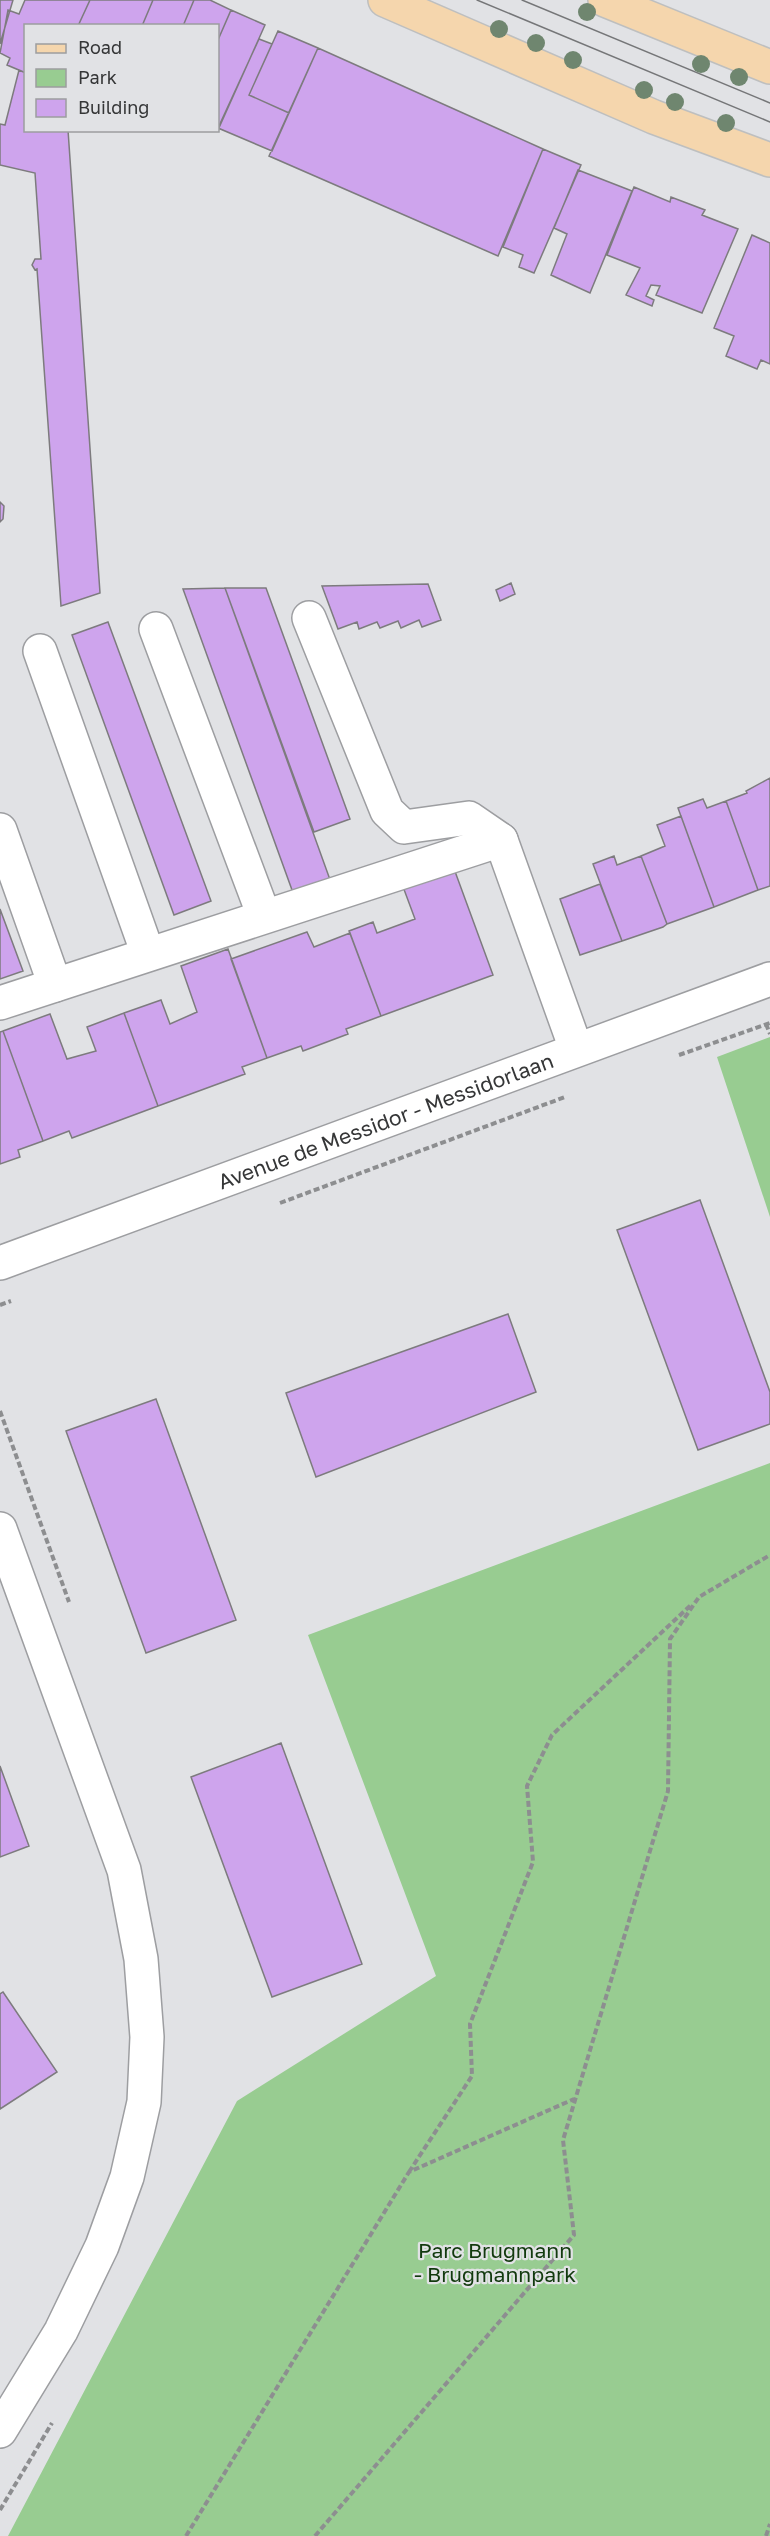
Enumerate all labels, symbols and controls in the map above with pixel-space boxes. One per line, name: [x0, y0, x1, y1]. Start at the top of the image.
legend: [24, 24, 219, 132]
text: Road: [78, 36, 122, 58]
text: Park: [78, 66, 117, 88]
text: Building: [78, 96, 149, 118]
street label: Avenue de Messidor - Messidorlaan: [214, 1047, 557, 1194]
park label: Parc Brugmann - Brugmannpark: [414, 2237, 576, 2287]

